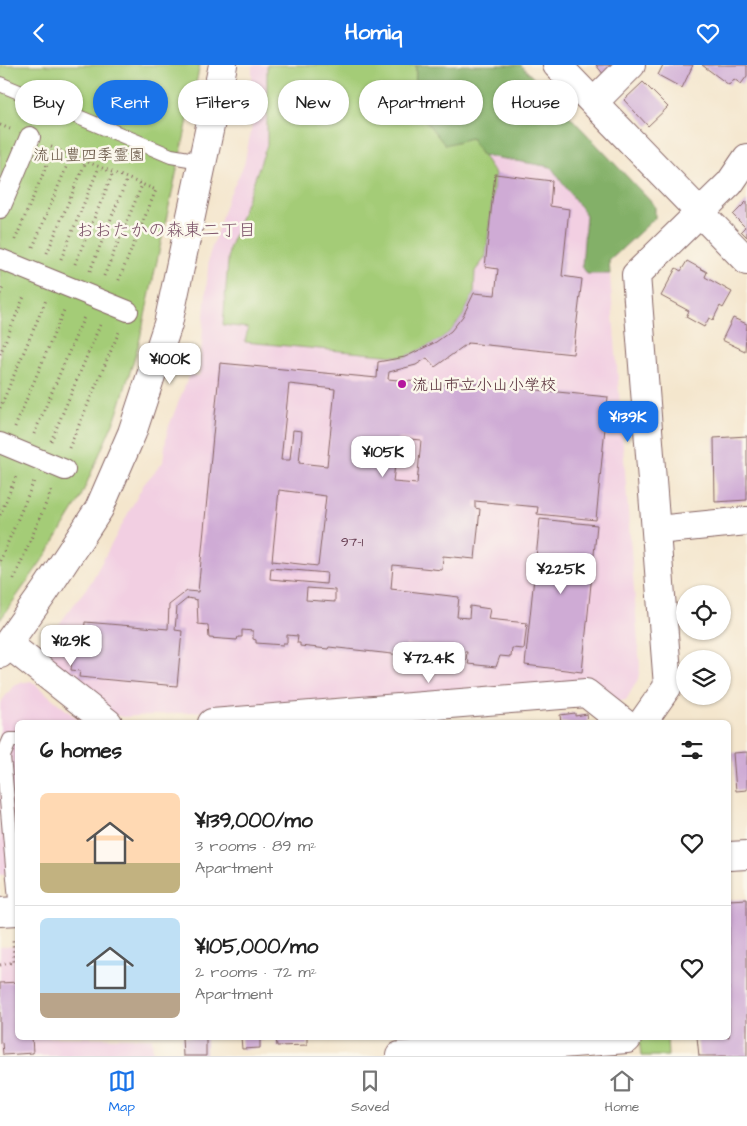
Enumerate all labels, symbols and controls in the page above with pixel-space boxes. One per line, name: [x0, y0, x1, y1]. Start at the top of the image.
text: Homiq: [345, 17, 402, 48]
icon: back: [25, 19, 53, 47]
icon: heart: [694, 19, 722, 47]
chip: Buy: [15, 80, 83, 125]
chip: Rent: [93, 80, 168, 125]
chip: Filters: [178, 80, 268, 125]
chip: New: [278, 80, 349, 125]
chip: Apartment: [359, 80, 483, 125]
chip: House: [493, 80, 578, 125]
park label: 流山豊四季霊園: [33, 144, 145, 166]
district label: おおたかの森東二丁目: [76, 218, 256, 243]
pin: ¥100K: [135, 343, 205, 385]
text: ¥100K: [150, 348, 190, 370]
place label: 流山市立小山小学校: [412, 374, 556, 396]
marker: 流山市立小山小学校: [396, 378, 408, 390]
pin: ¥139K: [593, 401, 663, 443]
text: ¥139K: [609, 406, 647, 428]
pin: ¥105K: [348, 435, 418, 478]
text: ¥105K: [362, 441, 404, 463]
house number: 97-1: [341, 532, 364, 552]
pin: ¥225K: [526, 553, 596, 595]
text: ¥225K: [537, 558, 585, 580]
map controls: [676, 585, 731, 705]
button: locate: [676, 585, 731, 640]
pin: ¥129K: [36, 625, 106, 667]
text: ¥129K: [52, 630, 90, 652]
pin: ¥72.4K: [388, 641, 470, 684]
text: ¥72.4K: [404, 647, 454, 669]
button: layers: [676, 650, 731, 705]
text: 6 homes: [40, 736, 122, 765]
icon: filters: [678, 736, 706, 764]
text: ¥139,000/mo: [195, 806, 313, 835]
icon: home: [80, 813, 140, 873]
icon: heart: [678, 829, 706, 857]
text: 3 rooms · 89 m²: [195, 835, 316, 857]
text: Apartment: [195, 857, 273, 879]
text: ¥105,000/mo: [195, 932, 318, 961]
icon: home: [80, 938, 140, 998]
icon: heart: [678, 954, 706, 982]
text: 2 rooms · 72 m²: [195, 961, 317, 983]
text: Apartment: [195, 983, 273, 1005]
tab: Map: [108, 1067, 136, 1117]
tab: Saved: [351, 1067, 389, 1117]
tab: Home: [605, 1067, 639, 1117]

